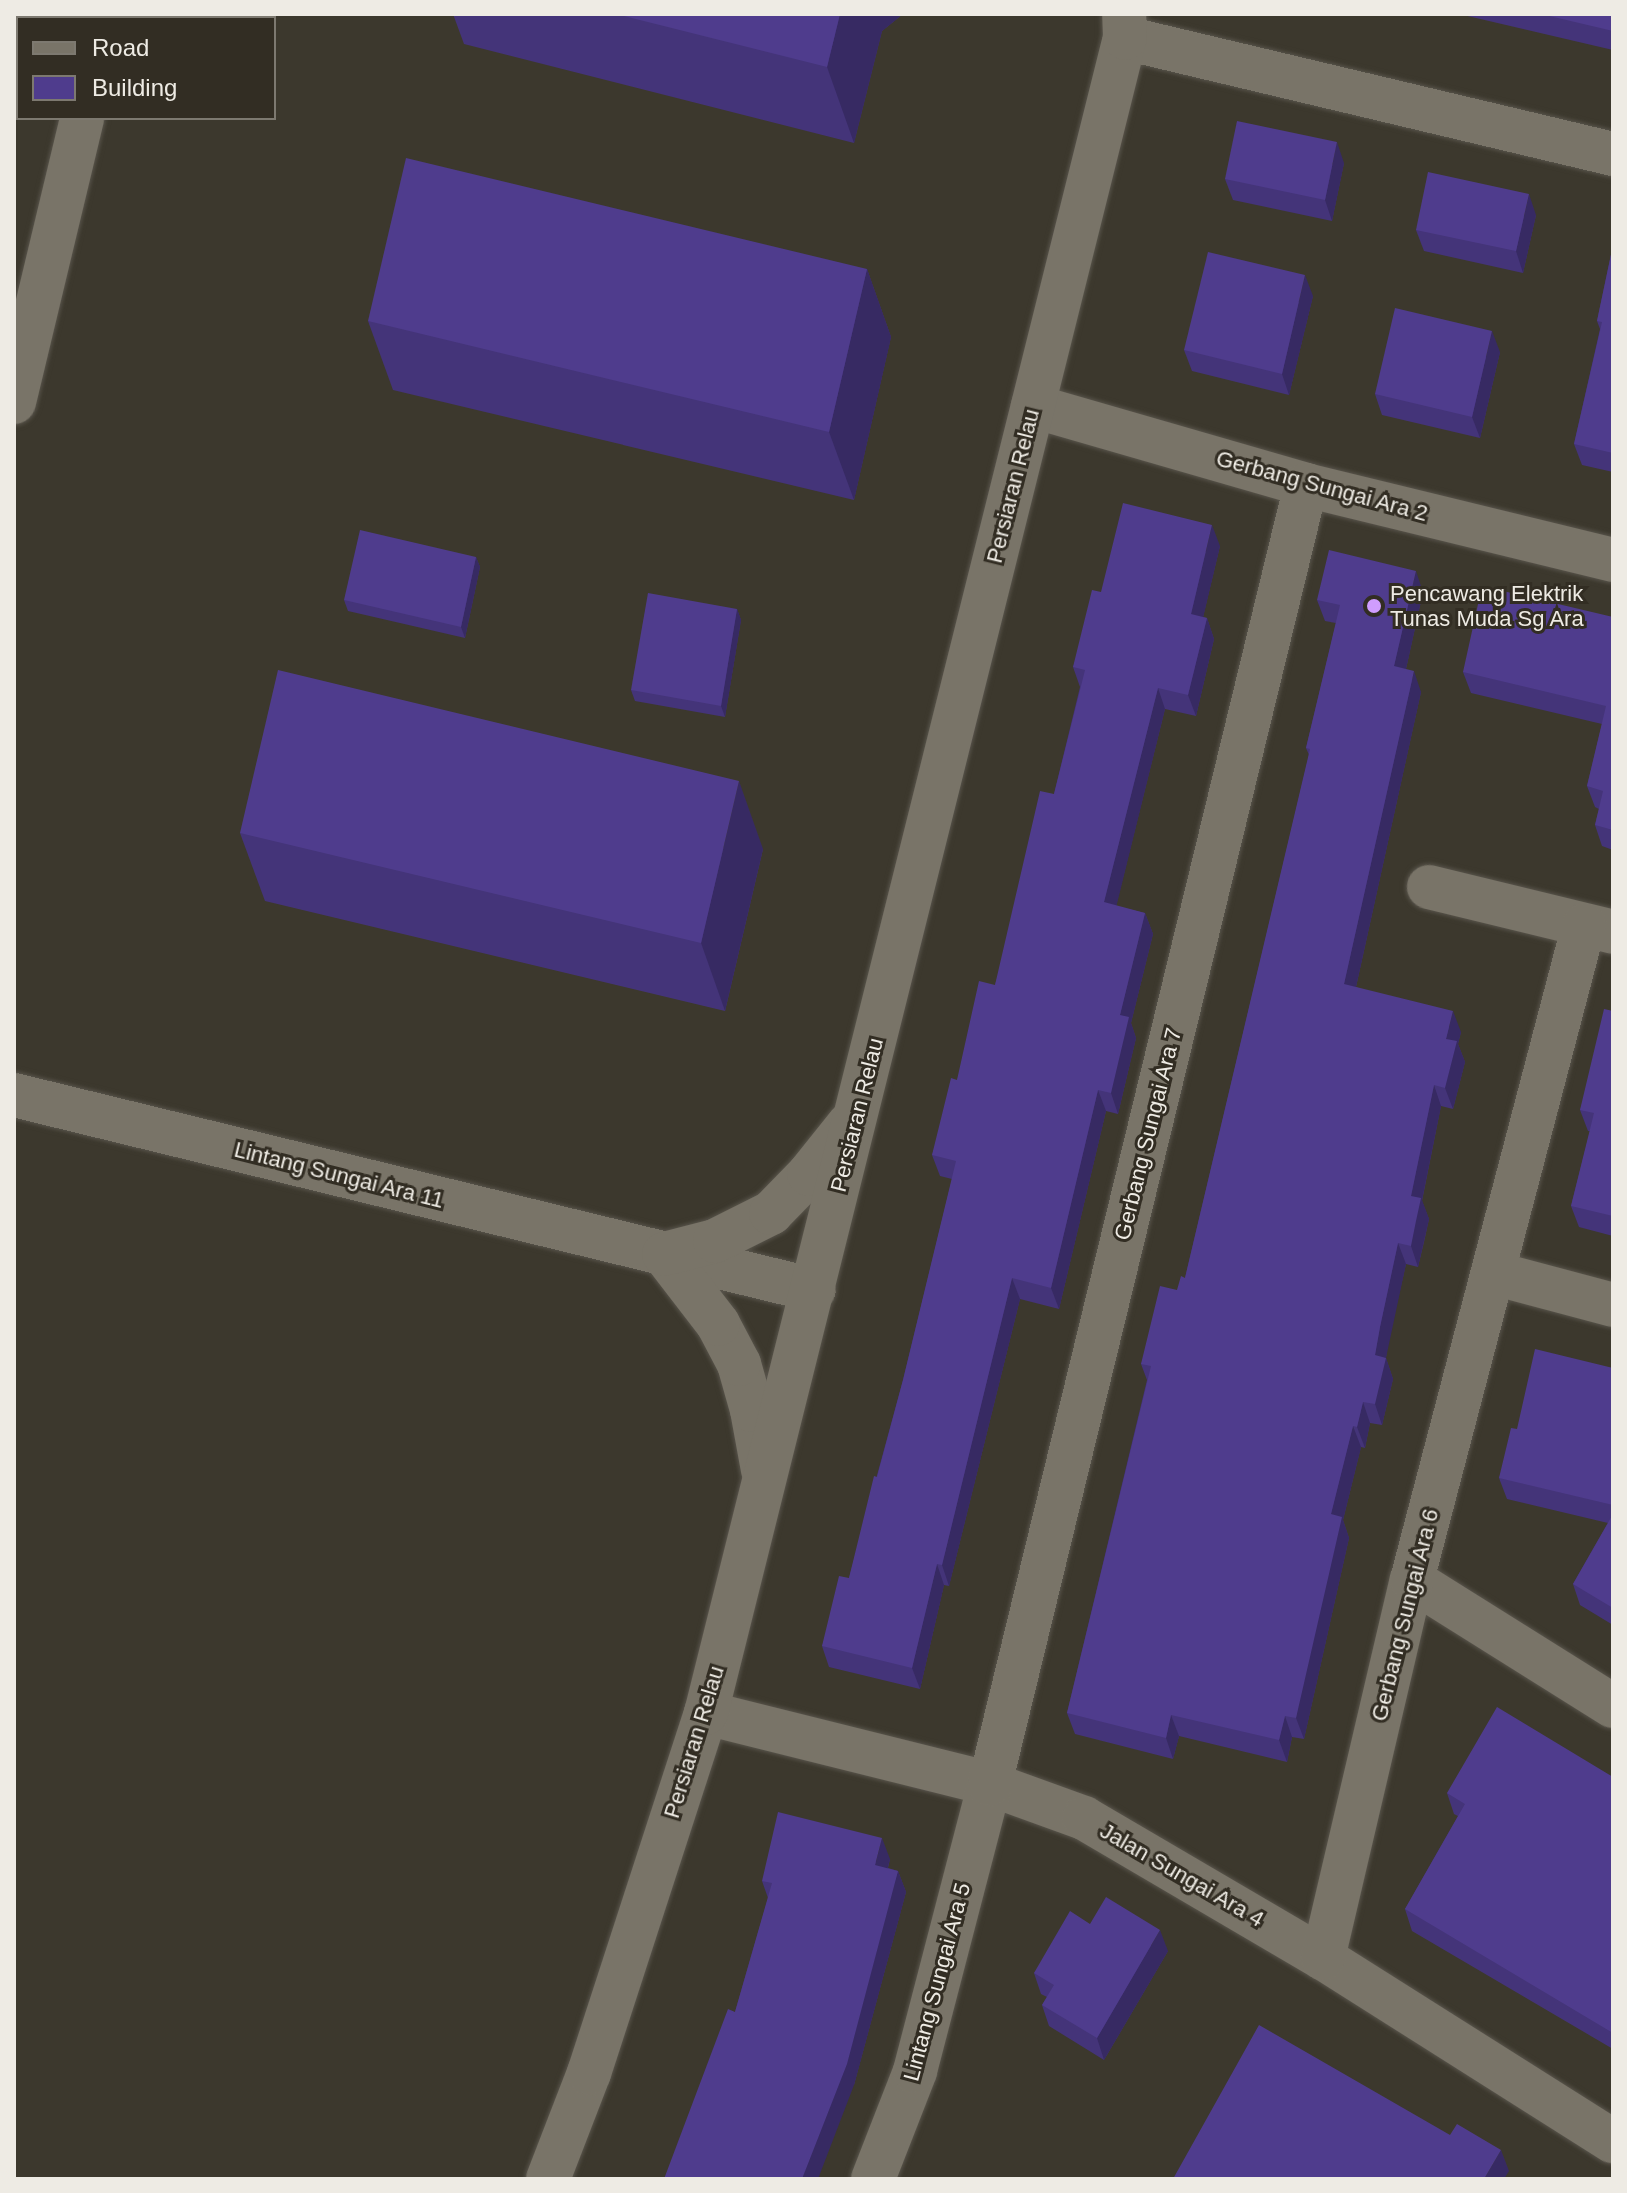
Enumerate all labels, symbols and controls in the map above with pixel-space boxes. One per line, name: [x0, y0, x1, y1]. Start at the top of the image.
legend: [16, 16, 276, 120]
text: Road: [92, 34, 149, 61]
text: Building: [92, 74, 177, 101]
street label: Persiaran Relau: [981, 406, 1045, 566]
street label: Gerbang Sungai Ara 2: [1213, 445, 1431, 527]
place label: Pencawang Elektrik Tunas Muda Sg Ara: [1390, 580, 1585, 632]
marker: Pencawang Elektrik Tunas Muda Sg Ara: [1365, 597, 1383, 615]
street label: Gerbang Sungai Ara 7: [1109, 1025, 1187, 1243]
street label: Persiaran Relau: [825, 1035, 889, 1195]
street label: Lintang Sungai Ara 11: [231, 1136, 447, 1214]
street label: Gerbang Sungai Ara 6: [1366, 1506, 1444, 1724]
street label: Persiaran Relau: [658, 1663, 730, 1821]
street label: Jalan Sungai Ara 4: [1095, 1817, 1269, 1933]
street label: Lintang Sungai Ara 5: [898, 1879, 976, 2085]

